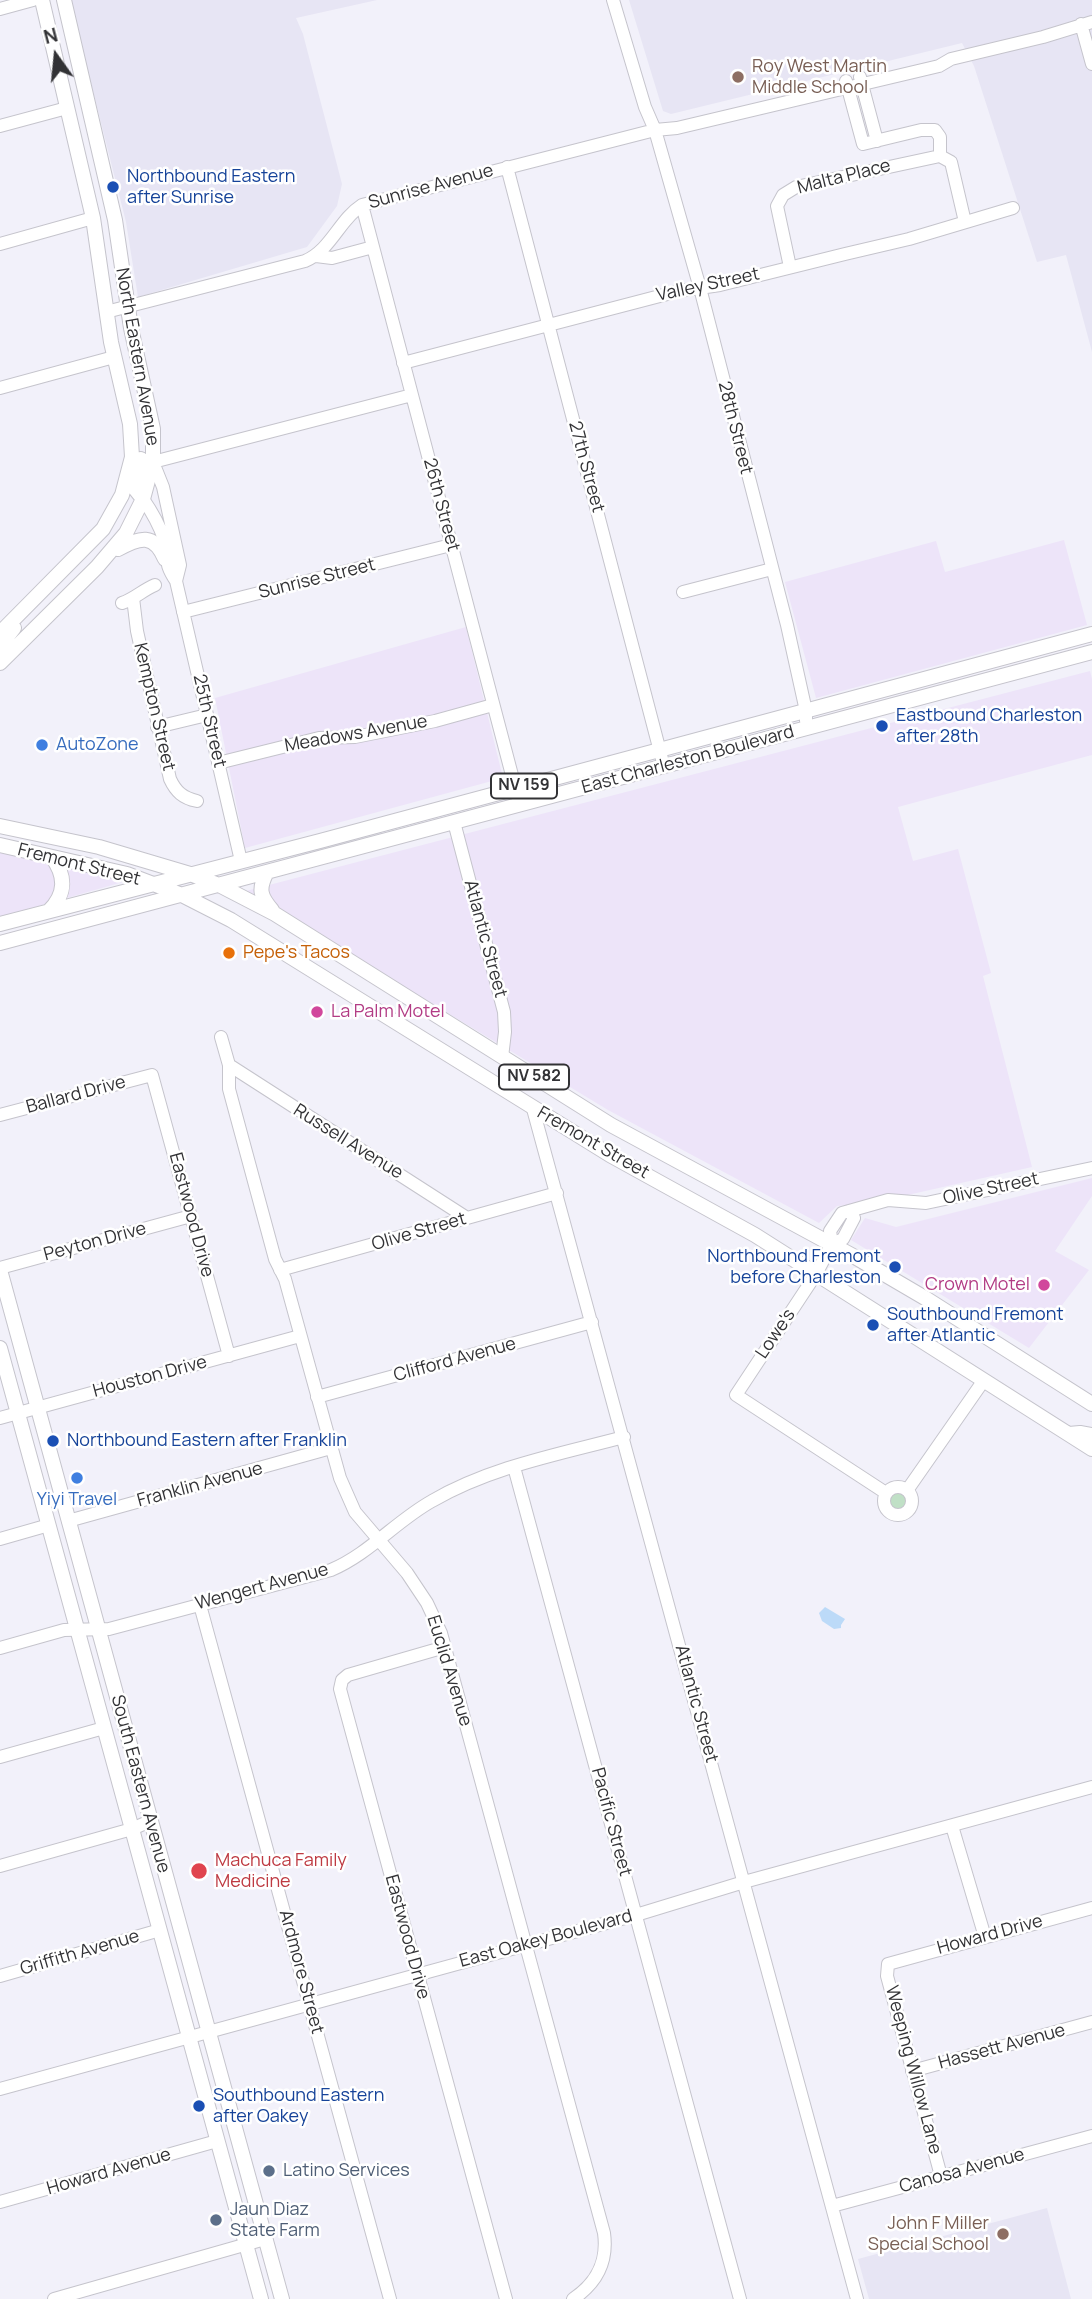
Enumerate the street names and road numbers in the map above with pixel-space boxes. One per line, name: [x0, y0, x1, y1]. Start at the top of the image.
street label: Malta Place: [795, 155, 893, 199]
street label: Sunrise Avenue: [366, 160, 496, 214]
street label: Valley Street: [655, 264, 761, 306]
street label: North Eastern Avenue: [111, 266, 163, 448]
street label: 28th Street: [713, 379, 757, 477]
street label: 27th Street: [563, 419, 609, 515]
street label: 26th Street: [418, 456, 464, 554]
street label: Sunrise Street: [256, 554, 378, 604]
street label: Kempton Street: [129, 641, 179, 773]
street label: 25th Street: [188, 672, 230, 770]
street label: Meadows Avenue: [283, 711, 429, 757]
street label: East Charleston Boulevard: [580, 721, 796, 799]
road number: NV 159: [491, 774, 557, 799]
street label: Fremont Street: [15, 839, 143, 891]
street label: Atlantic Street: [459, 878, 511, 1000]
road number: NV 582: [499, 1064, 569, 1090]
street label: Ballard Drive: [24, 1071, 128, 1119]
street label: Russell Avenue: [289, 1100, 407, 1184]
street label: Fremont Street: [533, 1102, 653, 1184]
street label: Eastwood Drive: [164, 1150, 218, 1280]
street label: Olive Street: [941, 1168, 1041, 1210]
street label: Olive Street: [369, 1208, 469, 1256]
street label: Peyton Drive: [41, 1218, 149, 1266]
street label: Lowe's: [752, 1305, 800, 1363]
street label: Clifford Avenue: [391, 1333, 519, 1387]
street label: Houston Drive: [91, 1351, 209, 1403]
street label: Franklin Avenue: [135, 1458, 265, 1512]
street label: Wengert Avenue: [193, 1559, 331, 1615]
street label: Euclid Avenue: [422, 1613, 476, 1729]
street label: Atlantic Street: [670, 1643, 722, 1765]
street label: South Eastern Avenue: [106, 1693, 174, 1875]
street label: Pacific Street: [586, 1765, 636, 1879]
street label: Eastwood Drive: [380, 1872, 434, 2002]
street label: East Oakey Boulevard: [457, 1906, 635, 1972]
street label: Ardmore Street: [274, 1908, 328, 2036]
street label: Howard Drive: [935, 1911, 1045, 1959]
street label: Griffith Avenue: [18, 1926, 142, 1980]
street label: Weeping Willow Lane: [880, 1983, 946, 2157]
street label: Hassett Avenue: [936, 2020, 1068, 2074]
street label: Howard Avenue: [44, 2144, 174, 2200]
street label: Canosa Avenue: [897, 2144, 1027, 2198]

